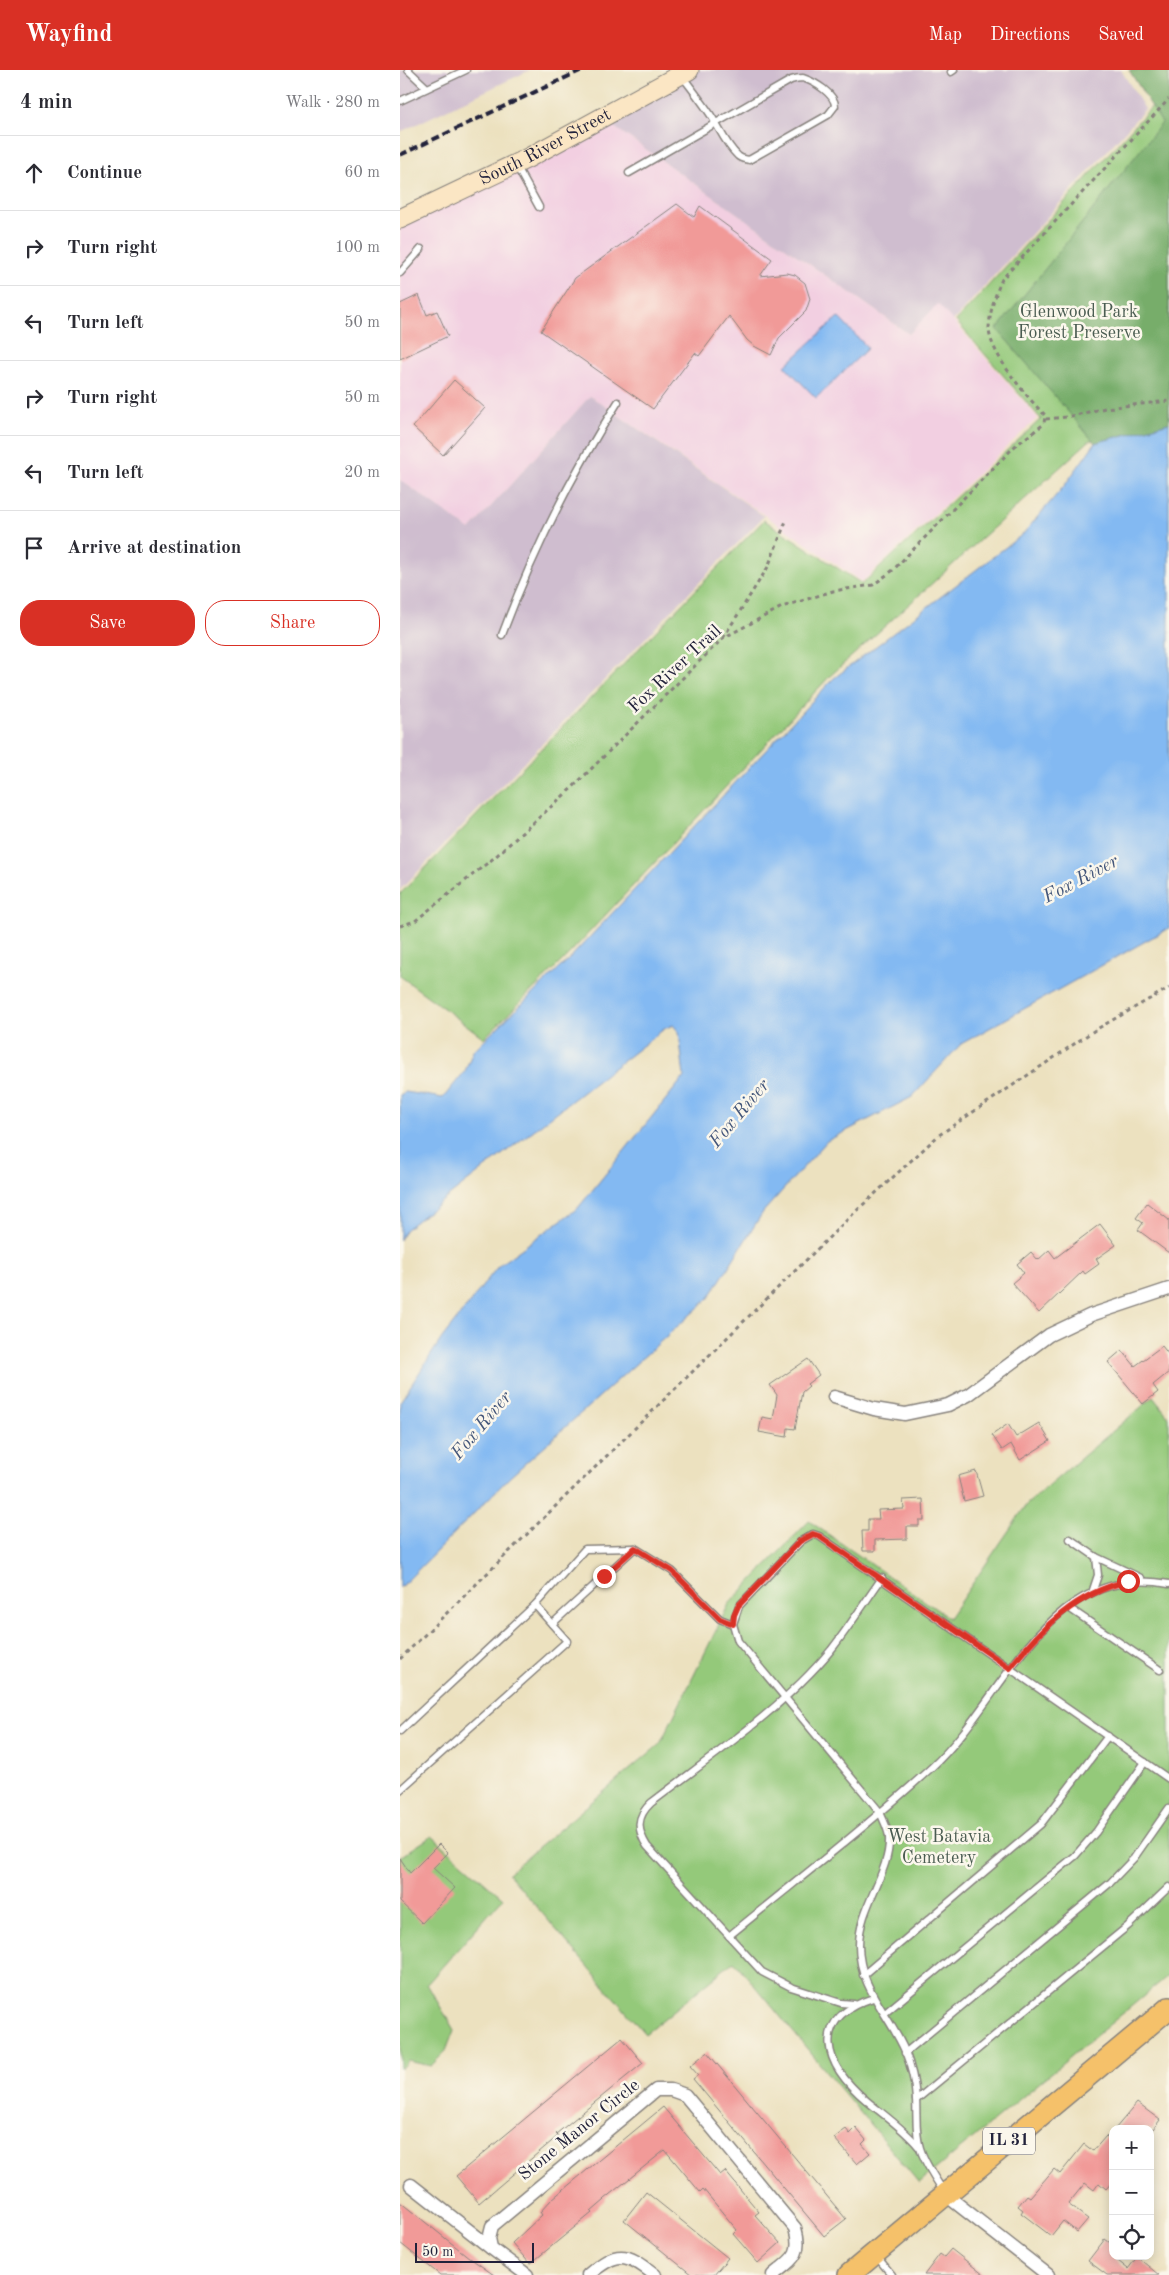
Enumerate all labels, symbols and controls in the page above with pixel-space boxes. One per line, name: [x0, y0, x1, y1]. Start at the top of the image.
text: Wayfind: [25, 23, 112, 47]
text: Map: [929, 26, 962, 44]
text: Directions: [990, 26, 1070, 44]
text: Saved: [1098, 26, 1144, 44]
text: 4 min: [20, 92, 73, 113]
text: Walk · 280 m: [285, 95, 380, 111]
street label: South River Street: [477, 105, 614, 189]
icon: ahead: [20, 159, 48, 187]
text: Continue: [67, 164, 142, 183]
text: 60 m: [344, 165, 380, 181]
icon: right: [20, 234, 48, 262]
text: Turn right: [67, 239, 157, 258]
text: 100 m: [335, 240, 380, 256]
park label: Glenwood Park Forest Preserve: [1018, 303, 1140, 342]
icon: left: [20, 309, 48, 337]
text: Turn left: [67, 314, 144, 333]
text: 50 m: [344, 315, 380, 331]
icon: right: [20, 384, 48, 412]
text: Turn right: [67, 389, 157, 408]
text: 50 m: [344, 390, 380, 406]
icon: left: [20, 459, 48, 487]
text: Turn left: [67, 464, 144, 483]
text: 20 m: [344, 465, 380, 481]
icon: arrive: [20, 534, 48, 562]
text: Arrive at destination: [67, 539, 241, 558]
button: Save: [20, 600, 195, 646]
button: Share: [205, 600, 380, 646]
street label: Fox River Trail: [625, 621, 725, 716]
water label: Fox River: [1039, 852, 1122, 908]
water label: Fox River: [706, 1076, 774, 1152]
water label: Fox River: [448, 1388, 516, 1464]
route end: [593, 1565, 616, 1588]
route start: [1117, 1570, 1140, 1593]
park label: West Batavia Cemetery: [887, 1828, 991, 1867]
street label: Stone Manor Circle: [515, 2076, 643, 2184]
map controls: [1109, 2125, 1154, 2260]
button: +: [1109, 2125, 1154, 2170]
road number: IL 31: [983, 2128, 1035, 2154]
button: −: [1109, 2170, 1154, 2215]
button: locate: [1109, 2215, 1154, 2260]
scale bar: [415, 2240, 534, 2263]
text: 50 m: [422, 2245, 453, 2259]

